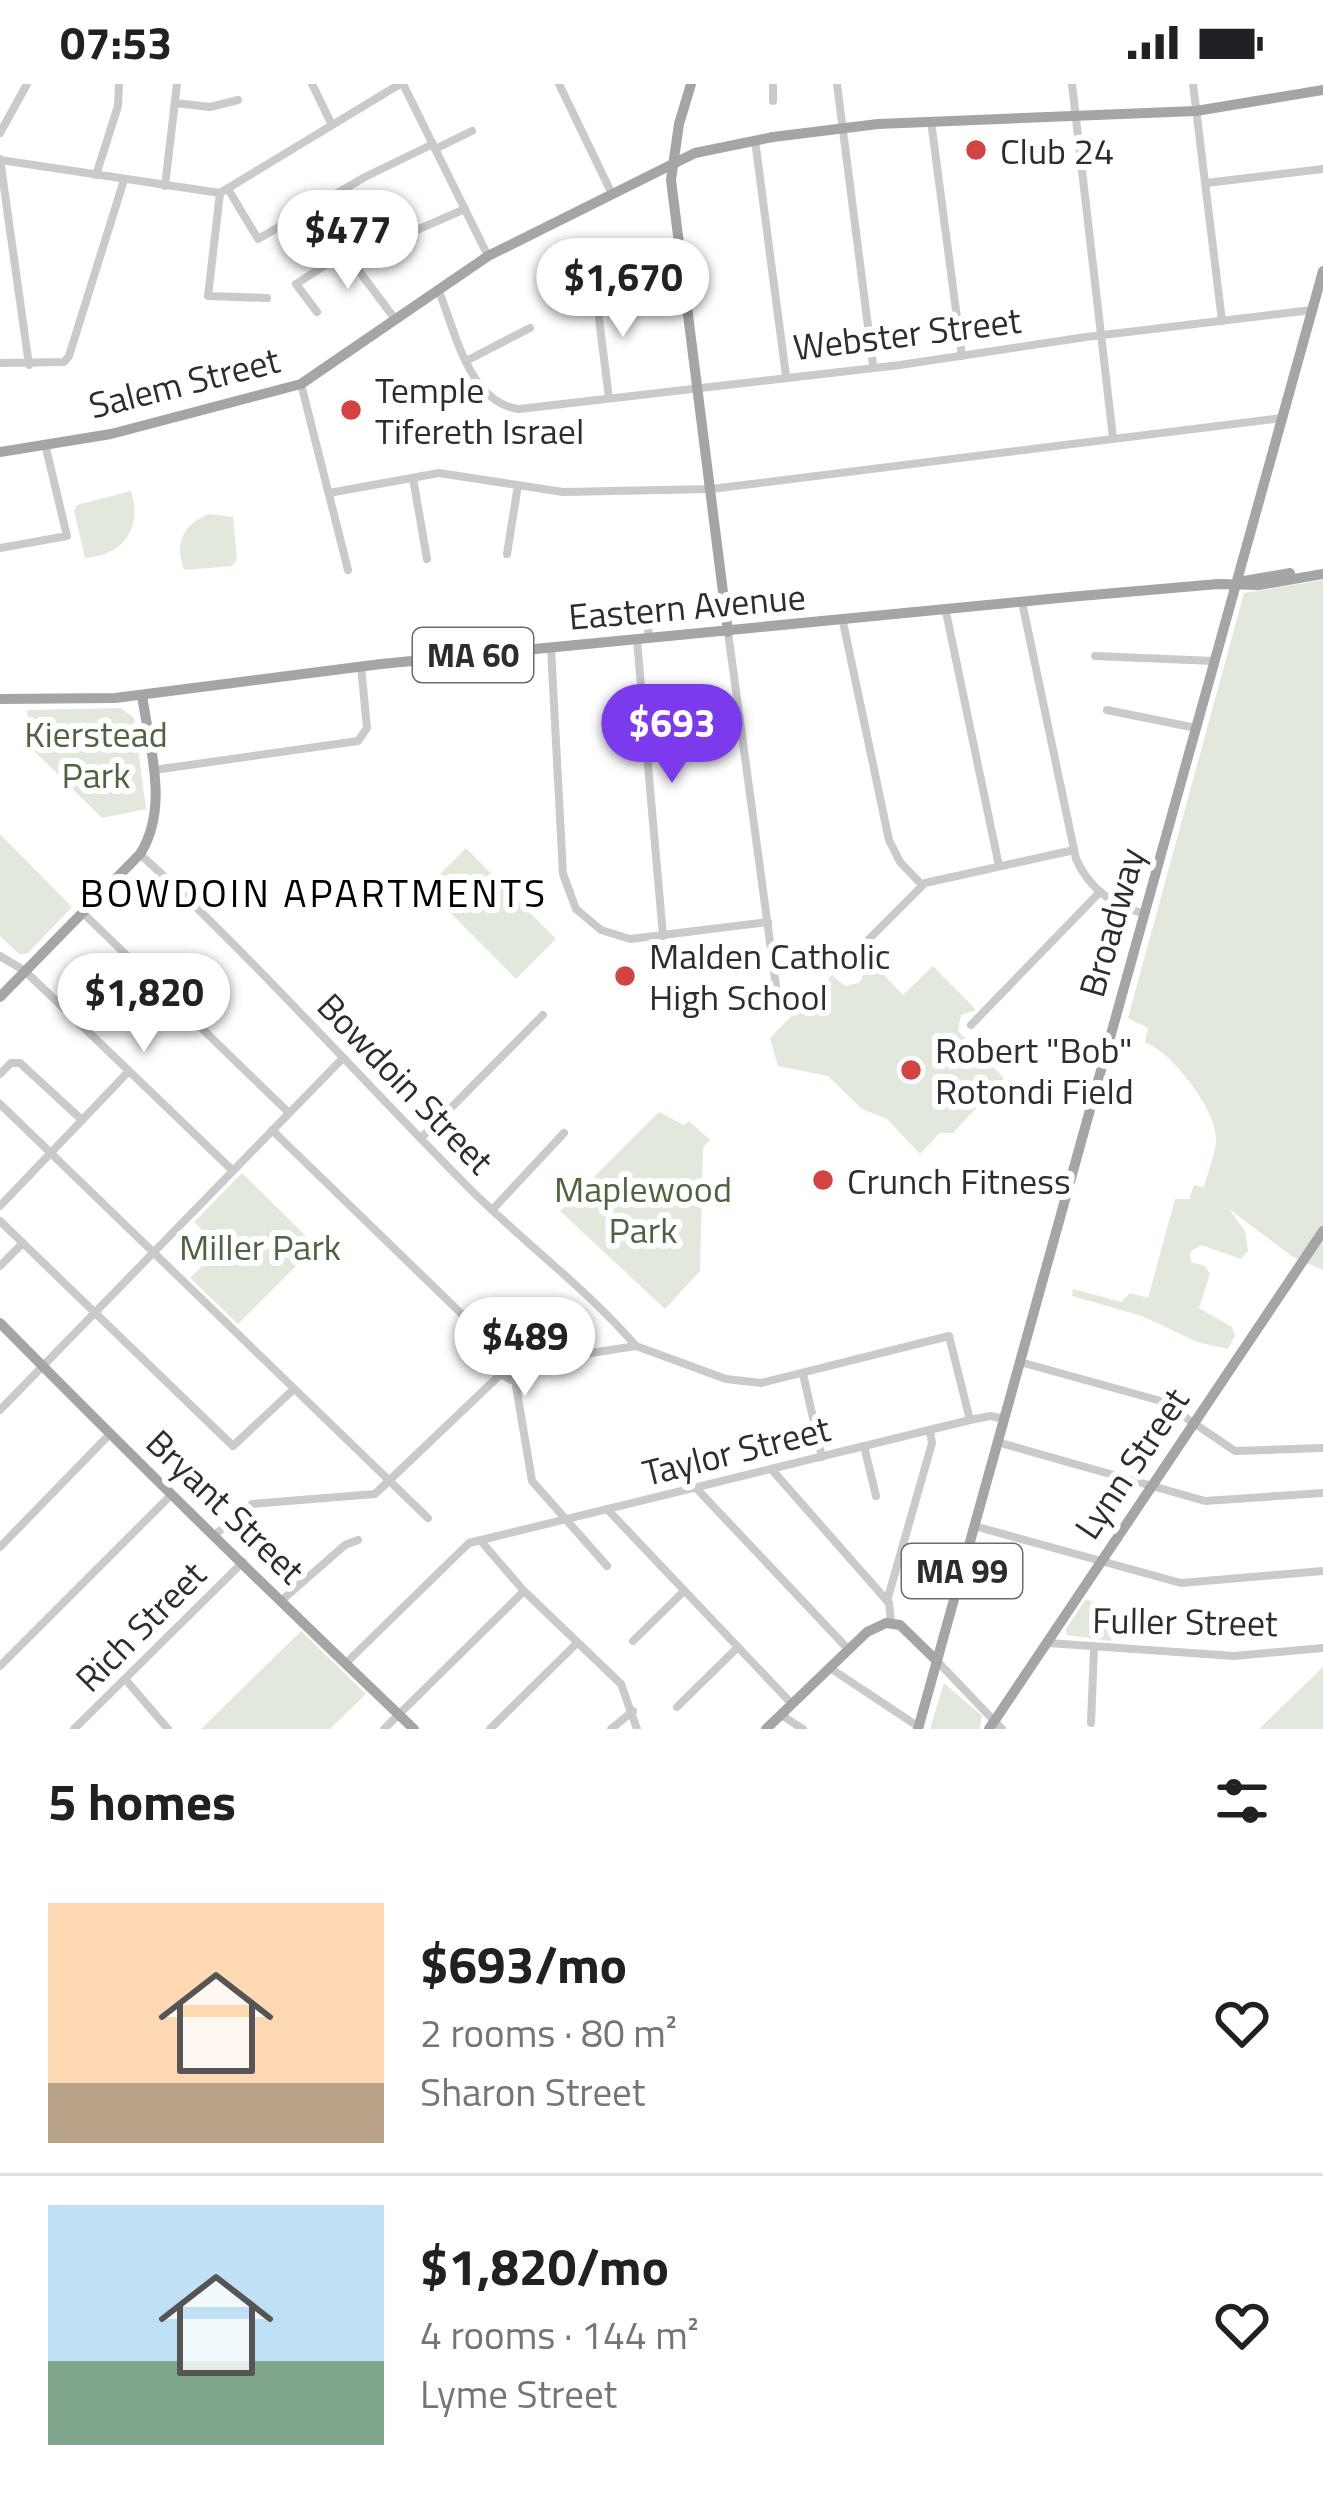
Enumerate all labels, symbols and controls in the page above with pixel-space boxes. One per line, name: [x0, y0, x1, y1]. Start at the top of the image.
text: 07:53: [60, 8, 172, 76]
place label: Club 24: [1000, 123, 1114, 178]
marker: Club 24: [963, 137, 989, 163]
pin: $477: [277, 190, 419, 292]
text: $477: [304, 199, 392, 258]
pin: $1,670: [525, 238, 721, 340]
text: $1,670: [563, 247, 683, 306]
street label: Webster Street: [790, 292, 1024, 374]
street label: Salem Street: [83, 332, 286, 432]
place label: Temple Tifereth Israel: [375, 362, 584, 458]
marker: Temple Tifereth Israel: [338, 397, 364, 423]
street label: Eastern Avenue: [566, 568, 808, 644]
road number: MA 60: [413, 628, 533, 682]
pin: $693: [601, 684, 743, 786]
text: $693: [628, 693, 716, 752]
park label: Kierstead Park: [24, 706, 168, 802]
street label: Broadway: [1063, 841, 1159, 1003]
district label: BOWDOIN APARTMENTS: [80, 863, 548, 922]
place label: Malden Catholic High School: [649, 928, 891, 1024]
pin: $1,820: [46, 953, 242, 1055]
text: $1,820: [84, 962, 204, 1021]
marker: Malden Catholic High School: [612, 963, 638, 989]
street label: Bowdoin Street: [305, 980, 507, 1187]
place label: Robert "Bob" Rotondi Field: [935, 1022, 1134, 1118]
marker: Robert "Bob" Rotondi Field: [898, 1057, 924, 1083]
place label: Crunch Fitness: [847, 1153, 1071, 1208]
park label: Maplewood Park: [554, 1161, 732, 1257]
marker: Crunch Fitness: [810, 1167, 836, 1193]
park label: Miller Park: [179, 1219, 341, 1274]
pin: $489: [454, 1297, 596, 1399]
text: $489: [481, 1306, 569, 1365]
street label: Lynn Street: [1060, 1376, 1202, 1550]
street label: Taylor Street: [636, 1400, 836, 1500]
street label: Bryant Street: [134, 1416, 318, 1596]
road number: MA 99: [902, 1544, 1022, 1598]
street label: Rich Street: [62, 1548, 218, 1704]
street label: Fuller Street: [1092, 1592, 1279, 1650]
text: 5 homes: [48, 1762, 236, 1840]
icon: filters: [1209, 1768, 1275, 1834]
text: $693/mo: [420, 1925, 627, 2003]
icon: home: [144, 1951, 288, 2095]
icon: heart: [1209, 1990, 1275, 2056]
text: 2 rooms · 80 m²: [420, 2003, 677, 2062]
text: Sharon Street: [420, 2062, 645, 2121]
text: $1,820/mo: [420, 2227, 669, 2305]
icon: home: [144, 2253, 288, 2397]
icon: heart: [1209, 2292, 1275, 2358]
text: 4 rooms · 144 m²: [420, 2305, 699, 2364]
text: Lyme Street: [420, 2364, 617, 2423]

